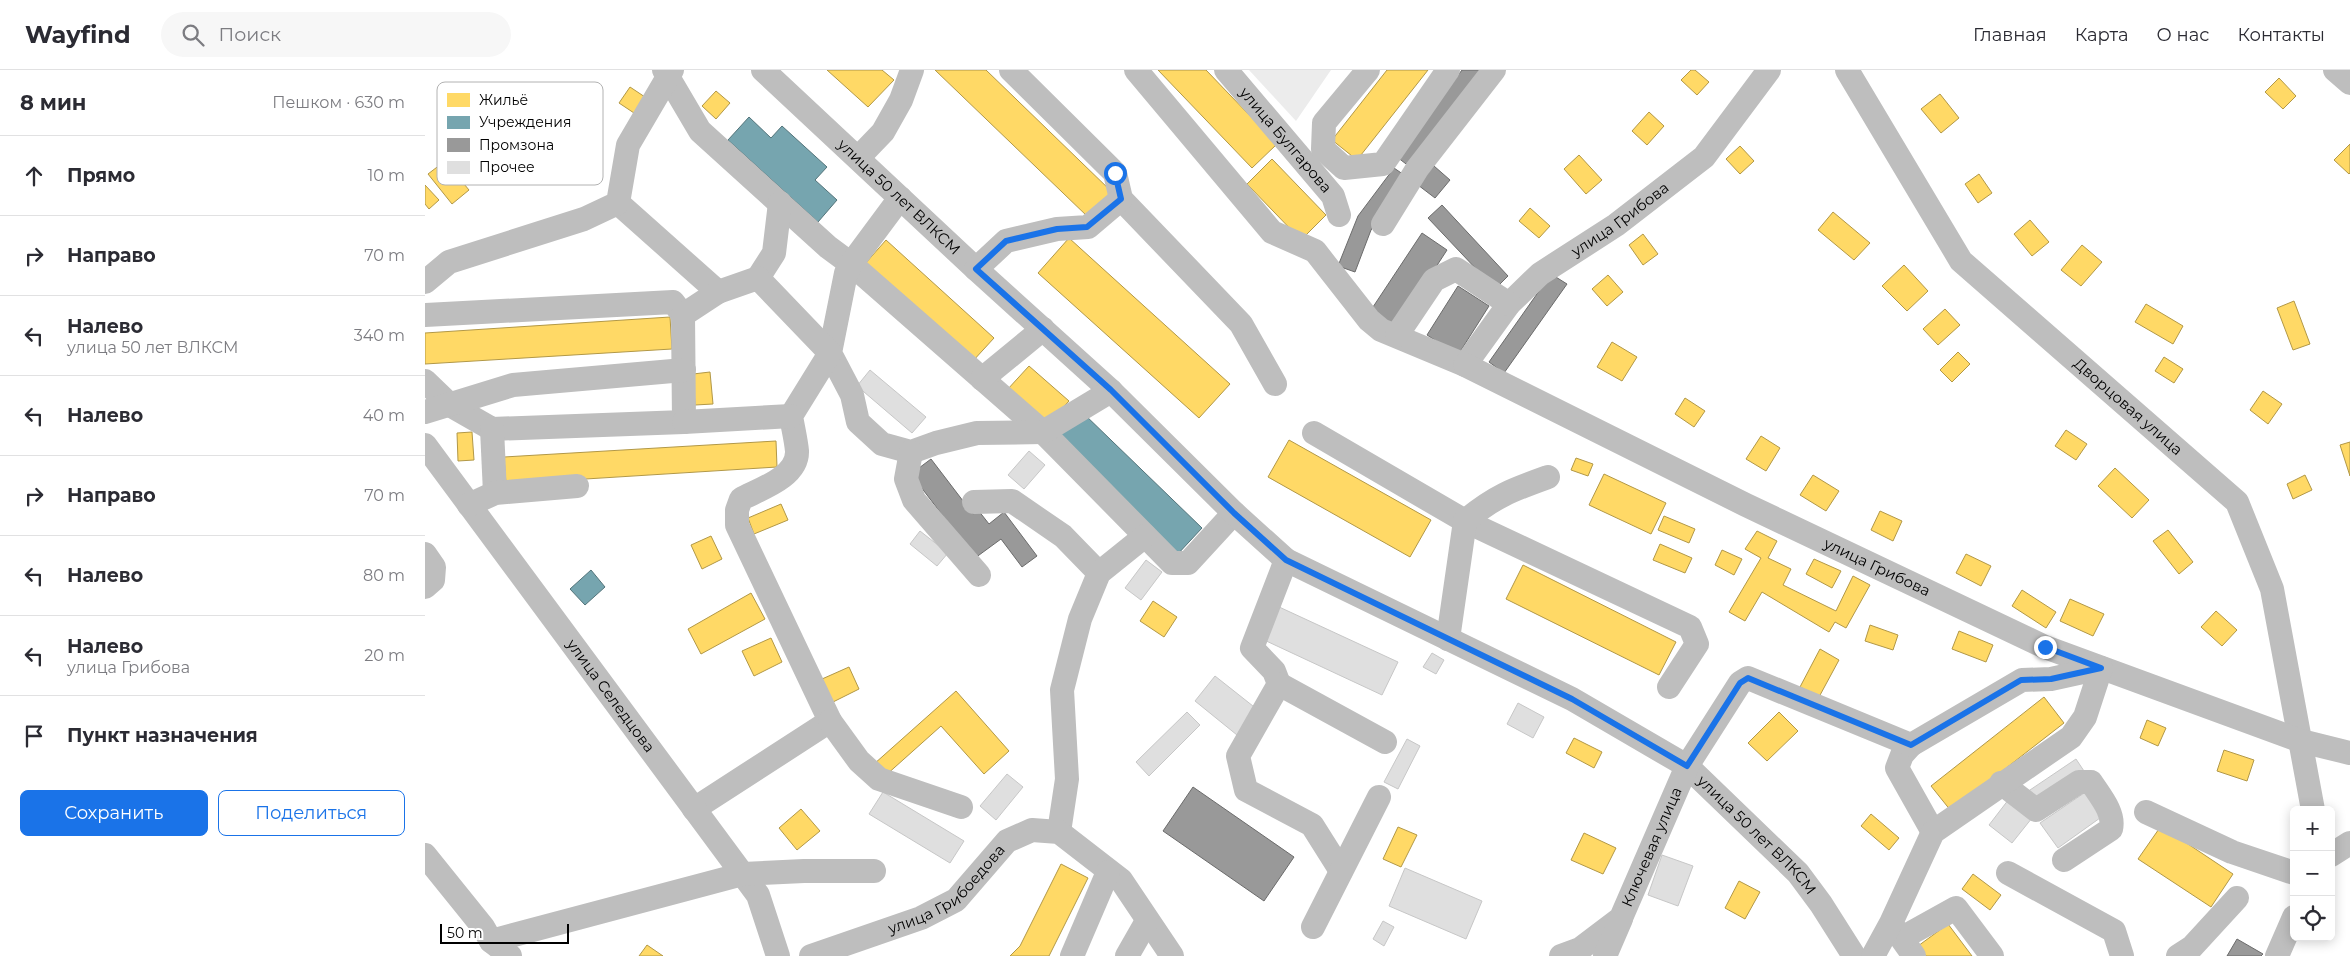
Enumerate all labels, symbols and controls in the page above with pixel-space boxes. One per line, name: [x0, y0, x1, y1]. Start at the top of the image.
search box: [161, 12, 511, 57]
text: Wayfind: [25, 20, 131, 49]
icon: search: [179, 21, 207, 49]
text: Поиск: [219, 23, 281, 46]
text: Главная: [1973, 24, 2047, 46]
text: Карта: [2075, 24, 2129, 46]
text: О нас: [2157, 24, 2209, 46]
text: Контакты: [2237, 24, 2325, 46]
legend: [437, 82, 603, 185]
street label: улица Булгарова: [1235, 82, 1336, 196]
text: 8 мин: [20, 90, 86, 115]
text: Жильё: [479, 91, 528, 109]
text: Пешком · 630 m: [272, 93, 405, 112]
text: Учреждения: [479, 113, 571, 131]
street label: улица 50 лет ВЛКСМ: [833, 134, 965, 258]
text: Промзона: [479, 136, 554, 154]
text: Прочее: [479, 158, 535, 176]
icon: ahead: [20, 162, 48, 190]
route start: [1104, 162, 1127, 185]
text: Прямо: [67, 164, 135, 187]
text: 10 m: [367, 166, 405, 185]
street label: улица Грибова: [1567, 178, 1672, 261]
icon: right: [20, 242, 48, 270]
text: Направо: [67, 244, 156, 267]
text: 70 m: [364, 246, 405, 265]
text: Налево: [67, 315, 143, 338]
icon: left: [20, 322, 48, 350]
text: 340 m: [354, 326, 405, 345]
text: улица 50 лет ВЛКСМ: [67, 338, 238, 357]
street label: Дворцовая улица: [2070, 354, 2187, 459]
icon: left: [20, 402, 48, 430]
text: Налево: [67, 404, 143, 427]
text: 40 m: [363, 406, 405, 425]
icon: right: [20, 482, 48, 510]
text: Направо: [67, 484, 156, 507]
text: 70 m: [364, 486, 405, 505]
street label: улица Грибова: [1820, 533, 1933, 600]
icon: left: [20, 562, 48, 590]
text: Налево: [67, 564, 143, 587]
text: 80 m: [363, 566, 405, 585]
street label: улица Селедцова: [562, 634, 659, 756]
text: Налево: [67, 635, 143, 658]
route end: [2034, 636, 2057, 659]
icon: left: [20, 642, 48, 670]
text: 20 m: [364, 646, 405, 665]
text: улица Грибова: [67, 658, 190, 677]
icon: arrive: [20, 722, 48, 750]
text: Пункт назначения: [67, 724, 258, 747]
street label: улица 50 лет ВЛКСМ: [1693, 770, 1821, 898]
street label: Ключевая улица: [1617, 784, 1686, 910]
button: Сохранить: [20, 790, 208, 836]
button: Поделиться: [218, 790, 405, 836]
map controls: [2290, 806, 2335, 941]
button: +: [2290, 806, 2335, 851]
street label: улица Грибоедова: [884, 840, 1009, 938]
button: −: [2290, 851, 2335, 896]
button: locate: [2290, 896, 2335, 941]
scale bar: [440, 921, 569, 944]
text: 50 m: [447, 924, 483, 942]

